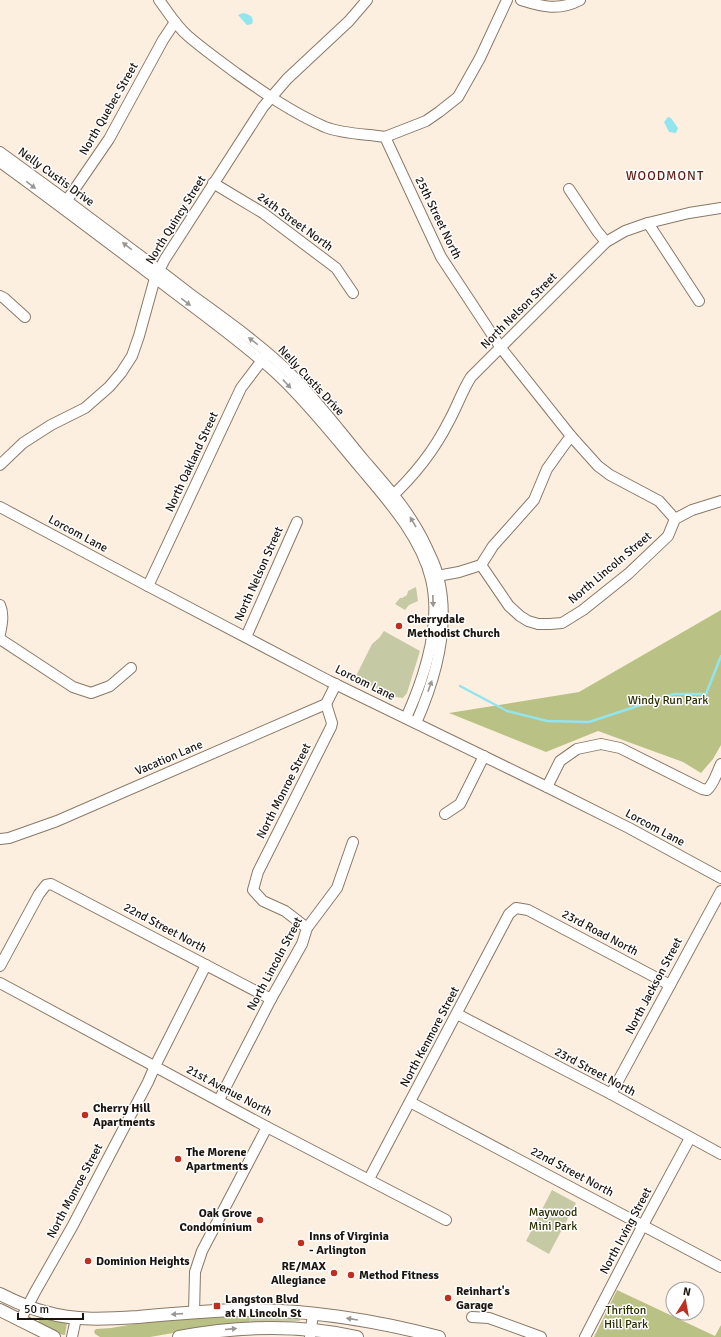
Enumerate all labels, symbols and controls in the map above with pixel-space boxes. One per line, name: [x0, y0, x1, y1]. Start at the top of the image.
street label: North Quebec Street: [76, 60, 142, 158]
street label: Nelly Custis Drive: [15, 144, 97, 210]
district label: WOODMONT: [626, 168, 704, 184]
street label: North Quincy Street: [143, 173, 209, 267]
street label: 25th Street North: [412, 174, 464, 262]
one-way arrow: [26, 181, 37, 189]
street label: 24th Street North: [254, 189, 336, 255]
one-way arrow: [122, 241, 133, 250]
street label: North Nelson Street: [478, 270, 560, 352]
one-way arrow: [181, 298, 192, 306]
one-way arrow: [247, 337, 258, 346]
street label: Nelly Custis Drive: [275, 343, 347, 419]
one-way arrow: [282, 379, 292, 389]
street label: North Oakland Street: [162, 410, 222, 514]
street label: Lorcom Lane: [46, 512, 110, 556]
one-way arrow: [410, 516, 417, 528]
street label: North Nelson Street: [231, 524, 287, 624]
street label: North Lincoln Street: [565, 529, 655, 607]
one-way arrow: [430, 595, 437, 607]
place label: Cherrydale Methodist Church: [407, 612, 500, 641]
marker: Cherrydale Methodist Church: [394, 621, 404, 631]
street label: Lorcom Lane: [332, 662, 398, 704]
one-way arrow: [427, 680, 433, 692]
park label: Windy Run Park: [628, 693, 708, 708]
street label: Vacation Lane: [133, 737, 205, 779]
street label: North Monroe Street: [253, 741, 315, 841]
street label: Lorcom Lane: [623, 806, 687, 850]
street label: 22nd Street North: [121, 900, 209, 956]
street label: 23rd Road North: [559, 907, 641, 959]
street label: North Lincoln Street: [244, 915, 306, 1013]
street label: North Jackson Street: [622, 935, 686, 1037]
street label: North Kenmore Street: [397, 984, 463, 1090]
street label: 23rd Street North: [552, 1044, 638, 1100]
street label: 21st Avenue North: [184, 1062, 274, 1120]
place label: Cherry Hill Apartments: [93, 1101, 156, 1130]
marker: Cherry Hill Apartments: [80, 1110, 90, 1120]
street label: North Monroe Street: [44, 1141, 106, 1241]
street label: 22nd Street North: [528, 1144, 616, 1200]
place label: The Morene Apartments: [186, 1145, 249, 1174]
marker: The Morene Apartments: [173, 1154, 183, 1164]
street label: North Irving Street: [597, 1185, 655, 1277]
park label: Maywood Mini Park: [529, 1205, 577, 1234]
place label: Oak Grove Condominium: [179, 1206, 252, 1235]
marker: Oak Grove Condominium: [255, 1215, 265, 1225]
place label: Inns of Virginia - Arlington: [309, 1229, 389, 1258]
marker: Inns of Virginia - Arlington: [296, 1238, 306, 1248]
place label: Dominion Heights: [96, 1254, 190, 1269]
marker: Dominion Heights: [83, 1256, 93, 1266]
place label: RE/MAX Allegiance: [271, 1259, 327, 1288]
marker: RE/MAX Allegiance: [329, 1268, 339, 1278]
place label: Method Fitness: [359, 1268, 440, 1283]
marker: Method Fitness: [346, 1270, 356, 1280]
north arrow: [665, 1281, 705, 1321]
place label: Reinhart's Garage: [456, 1284, 510, 1313]
text: N: [682, 1285, 692, 1299]
place label: Langston Blvd at N Lincoln St: [225, 1292, 302, 1321]
marker: Reinhart's Garage: [443, 1293, 453, 1303]
scale bar: [18, 1295, 83, 1321]
marker: Langston Blvd at N Lincoln St: [212, 1301, 222, 1311]
text: 50 m: [24, 1302, 49, 1317]
park label: Thrifton Hill Park: [604, 1303, 648, 1332]
one-way arrow: [171, 1311, 183, 1317]
one-way arrow: [346, 1316, 358, 1322]
one-way arrow: [225, 1326, 237, 1333]

